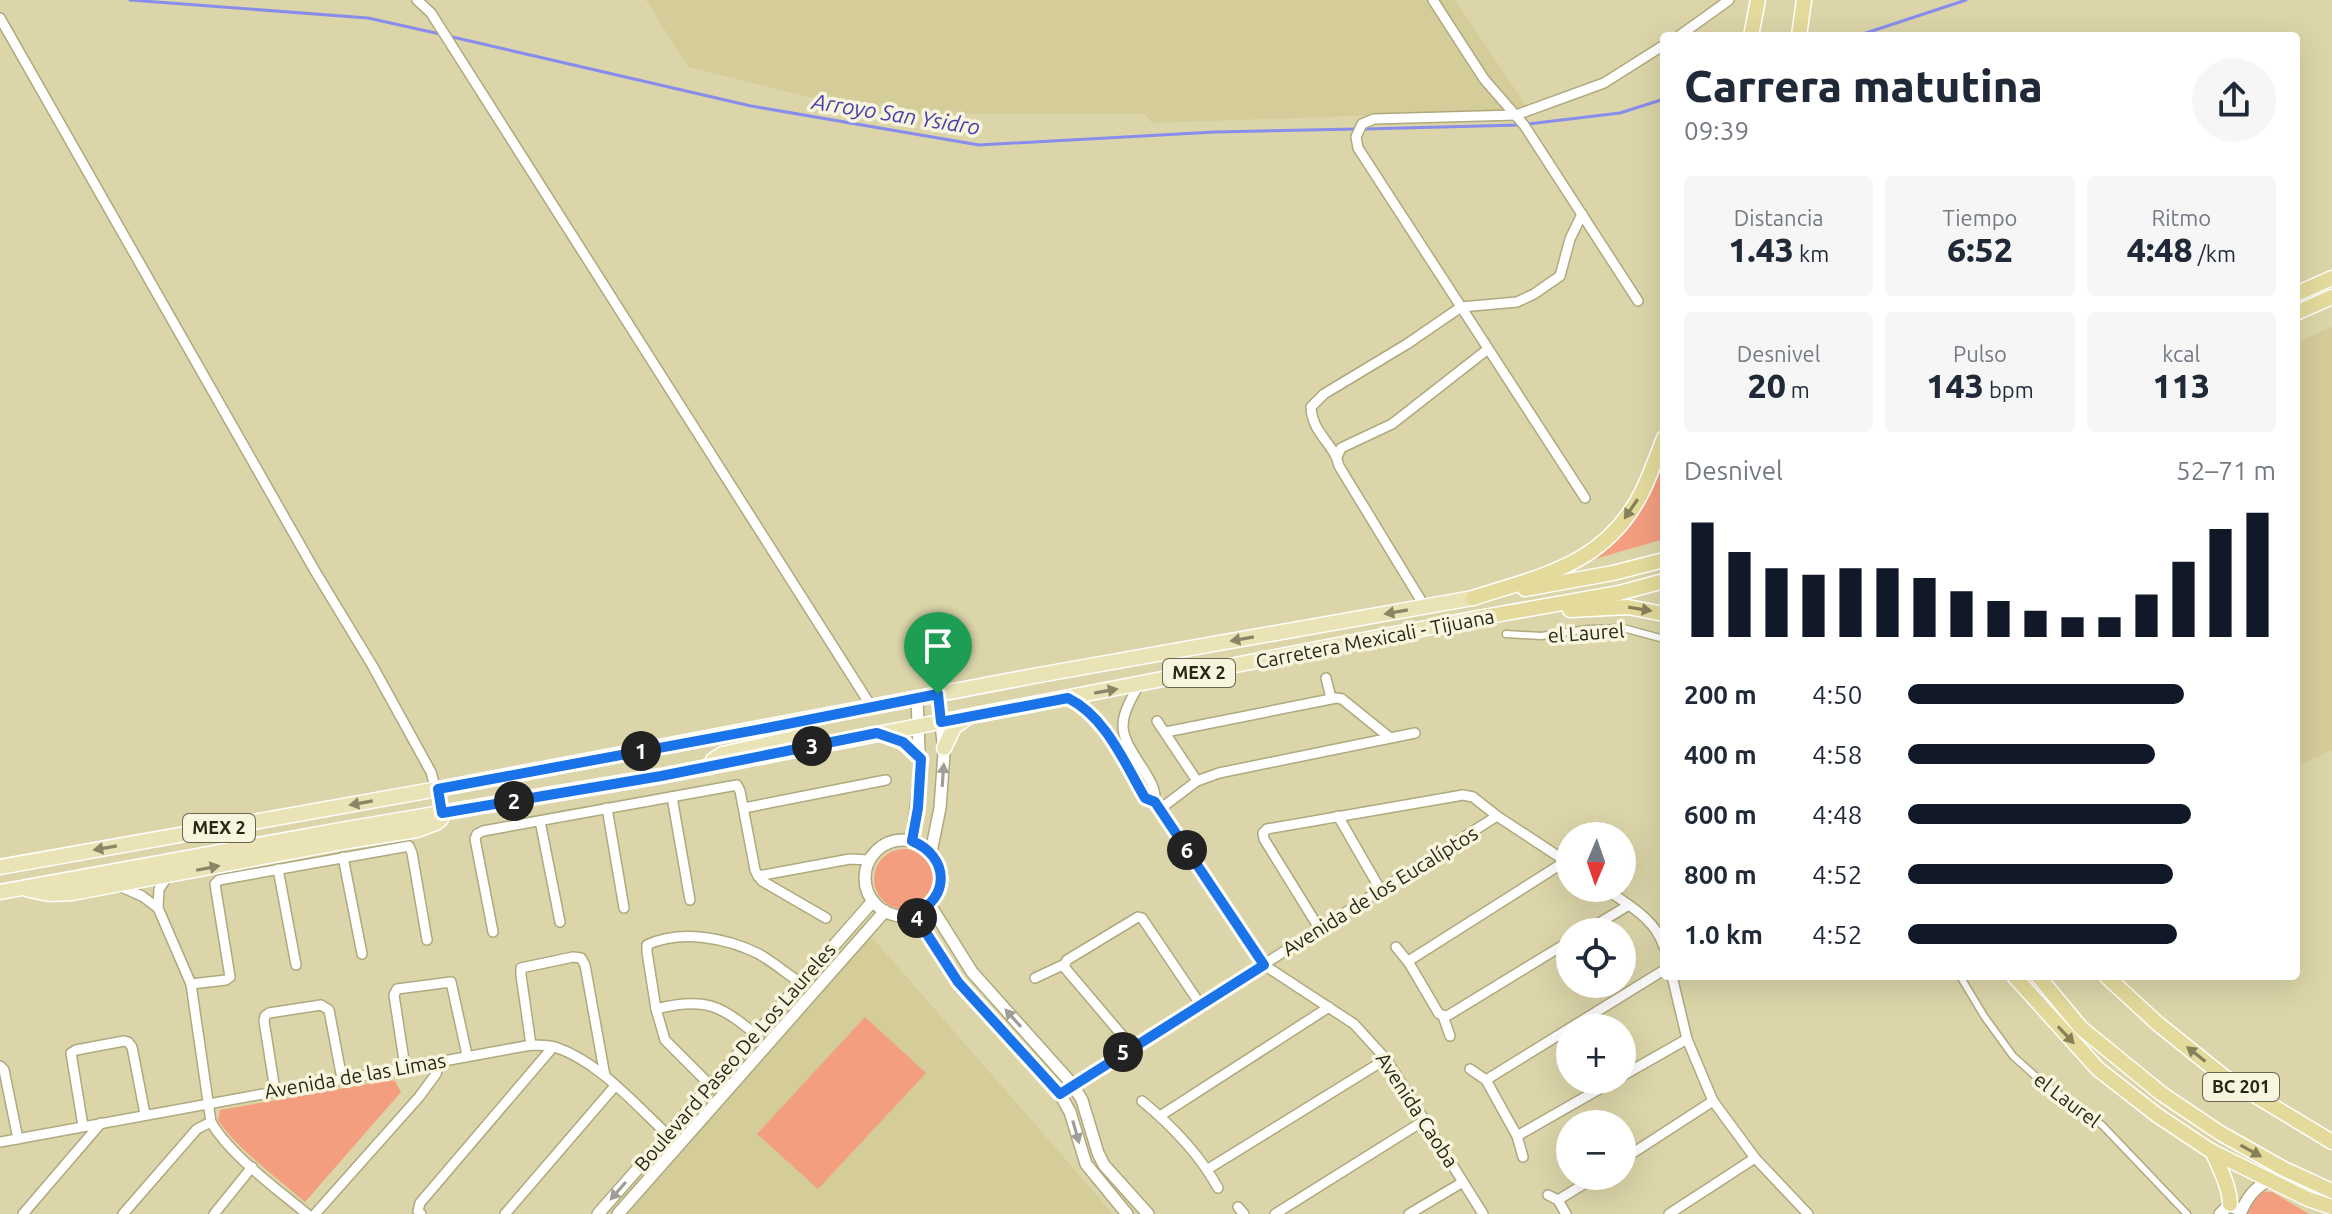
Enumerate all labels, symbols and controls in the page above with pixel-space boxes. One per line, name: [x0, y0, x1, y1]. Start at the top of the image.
button: share: [2192, 58, 2276, 142]
text: Carrera matutina: [1684, 61, 2043, 110]
water label: Arroyo San Ysidro: [809, 88, 982, 139]
text: 09:39: [1684, 116, 1749, 145]
text: Distancia: [1734, 205, 1824, 230]
text: Tiempo: [1943, 205, 2017, 230]
text: Ritmo: [2152, 205, 2211, 230]
text: 1.43: [1728, 230, 1794, 268]
text: 6:52: [1947, 230, 2013, 268]
text: 4:48: [2127, 230, 2193, 268]
text: km: [1794, 241, 1829, 266]
text: /km: [2193, 241, 2236, 266]
text: Desnivel: [1737, 341, 1821, 366]
text: Pulso: [1953, 341, 2007, 366]
text: kcal: [2162, 341, 2200, 366]
text: 20: [1747, 366, 1786, 404]
text: 143: [1926, 366, 1984, 404]
text: 113: [2153, 366, 2210, 404]
text: m: [1786, 377, 1810, 402]
text: bpm: [1984, 377, 2034, 402]
text: Desnivel: [1684, 456, 1783, 485]
text: 52–71 m: [2176, 456, 2276, 485]
one-way arrow: [1624, 498, 1639, 520]
one-way arrow: [1627, 603, 1652, 616]
street label: Carretera Mexicali - Tijuana: [1254, 604, 1496, 673]
one-way arrow: [1383, 606, 1408, 618]
pin: [904, 612, 972, 694]
street label: el Laurel: [1547, 618, 1625, 647]
icon: arrive: [916, 624, 960, 668]
one-way arrow: [1229, 633, 1254, 646]
road number: MEX 2: [1163, 659, 1235, 687]
text: 200 m: [1684, 680, 1757, 709]
text: 4:50: [1812, 680, 1862, 709]
one-way arrow: [1094, 684, 1119, 696]
pin: 3: [792, 726, 832, 766]
pin: 1: [621, 731, 661, 771]
text: 3: [806, 733, 818, 758]
text: 1: [635, 738, 647, 763]
text: 400 m: [1684, 740, 1757, 769]
text: 4:58: [1812, 740, 1862, 769]
one-way arrow: [937, 762, 950, 787]
pin: 2: [494, 781, 534, 821]
text: 2: [508, 788, 520, 813]
one-way arrow: [348, 797, 373, 809]
text: 600 m: [1684, 800, 1757, 829]
text: 4:48: [1812, 800, 1862, 829]
road number: MEX 2: [183, 814, 255, 842]
street label: Avenida de los Eucalíptos: [1278, 821, 1482, 960]
north arrow: [1556, 822, 1636, 902]
map controls: [1556, 822, 1636, 1190]
pin: 6: [1167, 830, 1207, 870]
text: 6: [1181, 837, 1193, 862]
one-way arrow: [92, 842, 117, 854]
text: 800 m: [1684, 860, 1757, 889]
text: 4:52: [1812, 860, 1862, 889]
one-way arrow: [195, 861, 220, 873]
pin: 4: [897, 898, 937, 938]
text: 4: [911, 905, 923, 930]
button: locate: [1556, 918, 1636, 998]
text: 1.0 km: [1684, 920, 1763, 949]
text: 4:52: [1812, 920, 1862, 949]
street label: Boulevard Paseo De Los Laureles: [629, 938, 840, 1175]
one-way arrow: [1005, 1009, 1022, 1029]
button: +: [1556, 1014, 1636, 1094]
one-way arrow: [2056, 1025, 2074, 1044]
pin: 5: [1103, 1032, 1143, 1072]
text: 5: [1117, 1039, 1129, 1064]
one-way arrow: [2186, 1047, 2206, 1063]
street label: Avenida de las Limas: [262, 1048, 447, 1103]
street label: Avenida Caoba: [1372, 1048, 1463, 1172]
street label: el Laurel: [2030, 1067, 2105, 1132]
road number: BC 201: [2203, 1073, 2279, 1101]
button: −: [1556, 1110, 1636, 1190]
one-way arrow: [1070, 1121, 1083, 1145]
one-way arrow: [2240, 1143, 2262, 1157]
one-way arrow: [610, 1180, 627, 1200]

